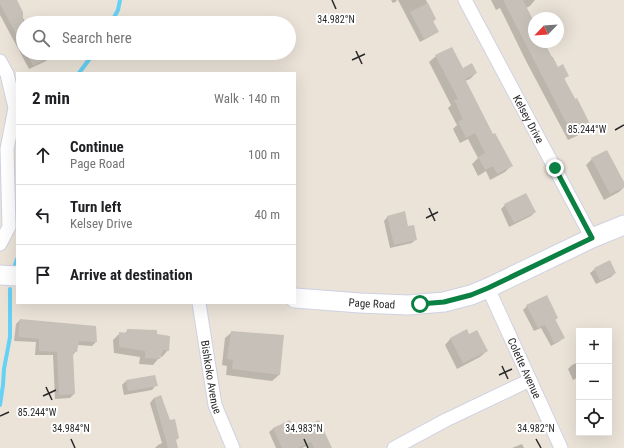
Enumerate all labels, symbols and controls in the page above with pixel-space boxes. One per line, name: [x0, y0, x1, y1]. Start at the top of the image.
north arrow: [528, 12, 564, 48]
text: 34.982°N: [317, 14, 355, 25]
search box: [16, 16, 296, 60]
icon: search: [30, 27, 52, 49]
text: Search here: [62, 29, 132, 47]
text: 2 min: [32, 88, 70, 108]
text: Walk · 140 m: [214, 91, 280, 106]
street label: Kelsey Drive: [510, 93, 546, 146]
text: 85.244°W: [568, 124, 607, 135]
text: Continue: [70, 138, 124, 156]
icon: ahead: [32, 144, 54, 166]
text: 100 m: [248, 147, 280, 162]
text: Page Road: [70, 156, 125, 171]
route end: [546, 159, 564, 177]
text: Turn left: [70, 198, 121, 216]
icon: left: [32, 204, 54, 226]
text: 40 m: [254, 207, 280, 222]
text: Kelsey Drive: [70, 216, 132, 231]
icon: arrive: [32, 264, 54, 286]
text: Arrive at destination: [70, 266, 193, 284]
route start: [411, 295, 429, 313]
street label: Page Road: [348, 296, 395, 311]
map controls: [576, 328, 612, 436]
button: +: [576, 328, 612, 364]
street label: Colette Avenue: [505, 336, 544, 401]
street label: Bishkoko Avenue: [198, 340, 224, 416]
button: −: [576, 364, 612, 400]
button: locate: [576, 400, 612, 436]
text: 85.244°W: [18, 407, 57, 418]
text: 34.984°N: [52, 423, 90, 434]
text: 34.983°N: [285, 423, 323, 434]
text: 34.982°N: [517, 423, 555, 434]

